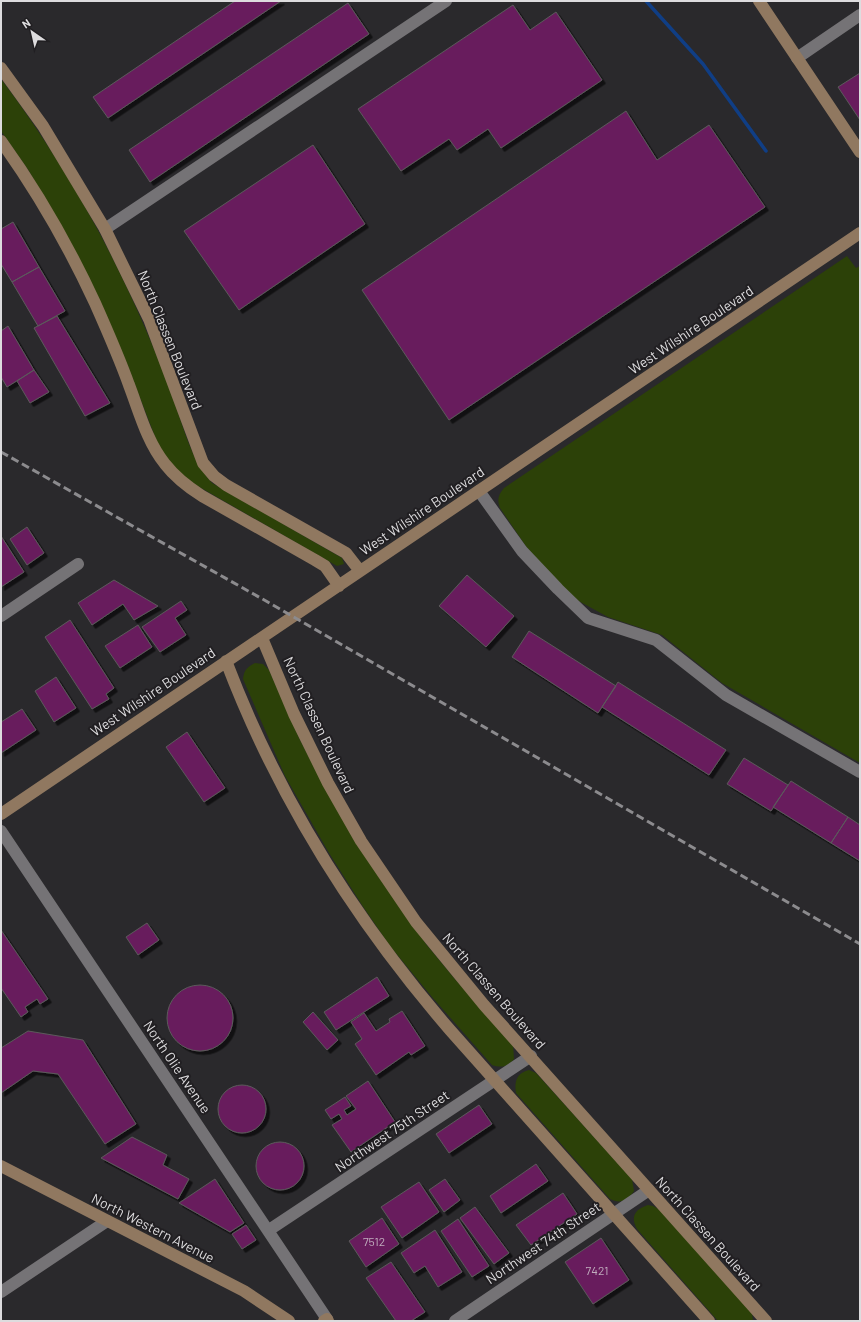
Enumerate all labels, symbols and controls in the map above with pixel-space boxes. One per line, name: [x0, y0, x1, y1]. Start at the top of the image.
north arrow: [12, 12, 52, 52]
text: N: [19, 16, 33, 31]
street label: North Classen Boulevard: [135, 268, 206, 412]
street label: West Wilshire Boulevard: [625, 282, 756, 378]
street label: West Wilshire Boulevard: [356, 463, 487, 559]
street label: West Wilshire Boulevard: [87, 644, 218, 740]
street label: North Classen Boulevard: [280, 654, 359, 796]
street label: North Classen Boulevard: [439, 929, 550, 1052]
street label: North Olie Avenue: [140, 1017, 215, 1116]
street label: Northwest 75th Street: [331, 1086, 452, 1175]
street label: North Classen Boulevard: [652, 1173, 764, 1295]
street label: North Western Avenue: [89, 1189, 218, 1266]
street label: Northwest 74th Street: [482, 1198, 603, 1287]
house number: 7512: [363, 1234, 385, 1248]
house number: 7421: [586, 1263, 608, 1277]

